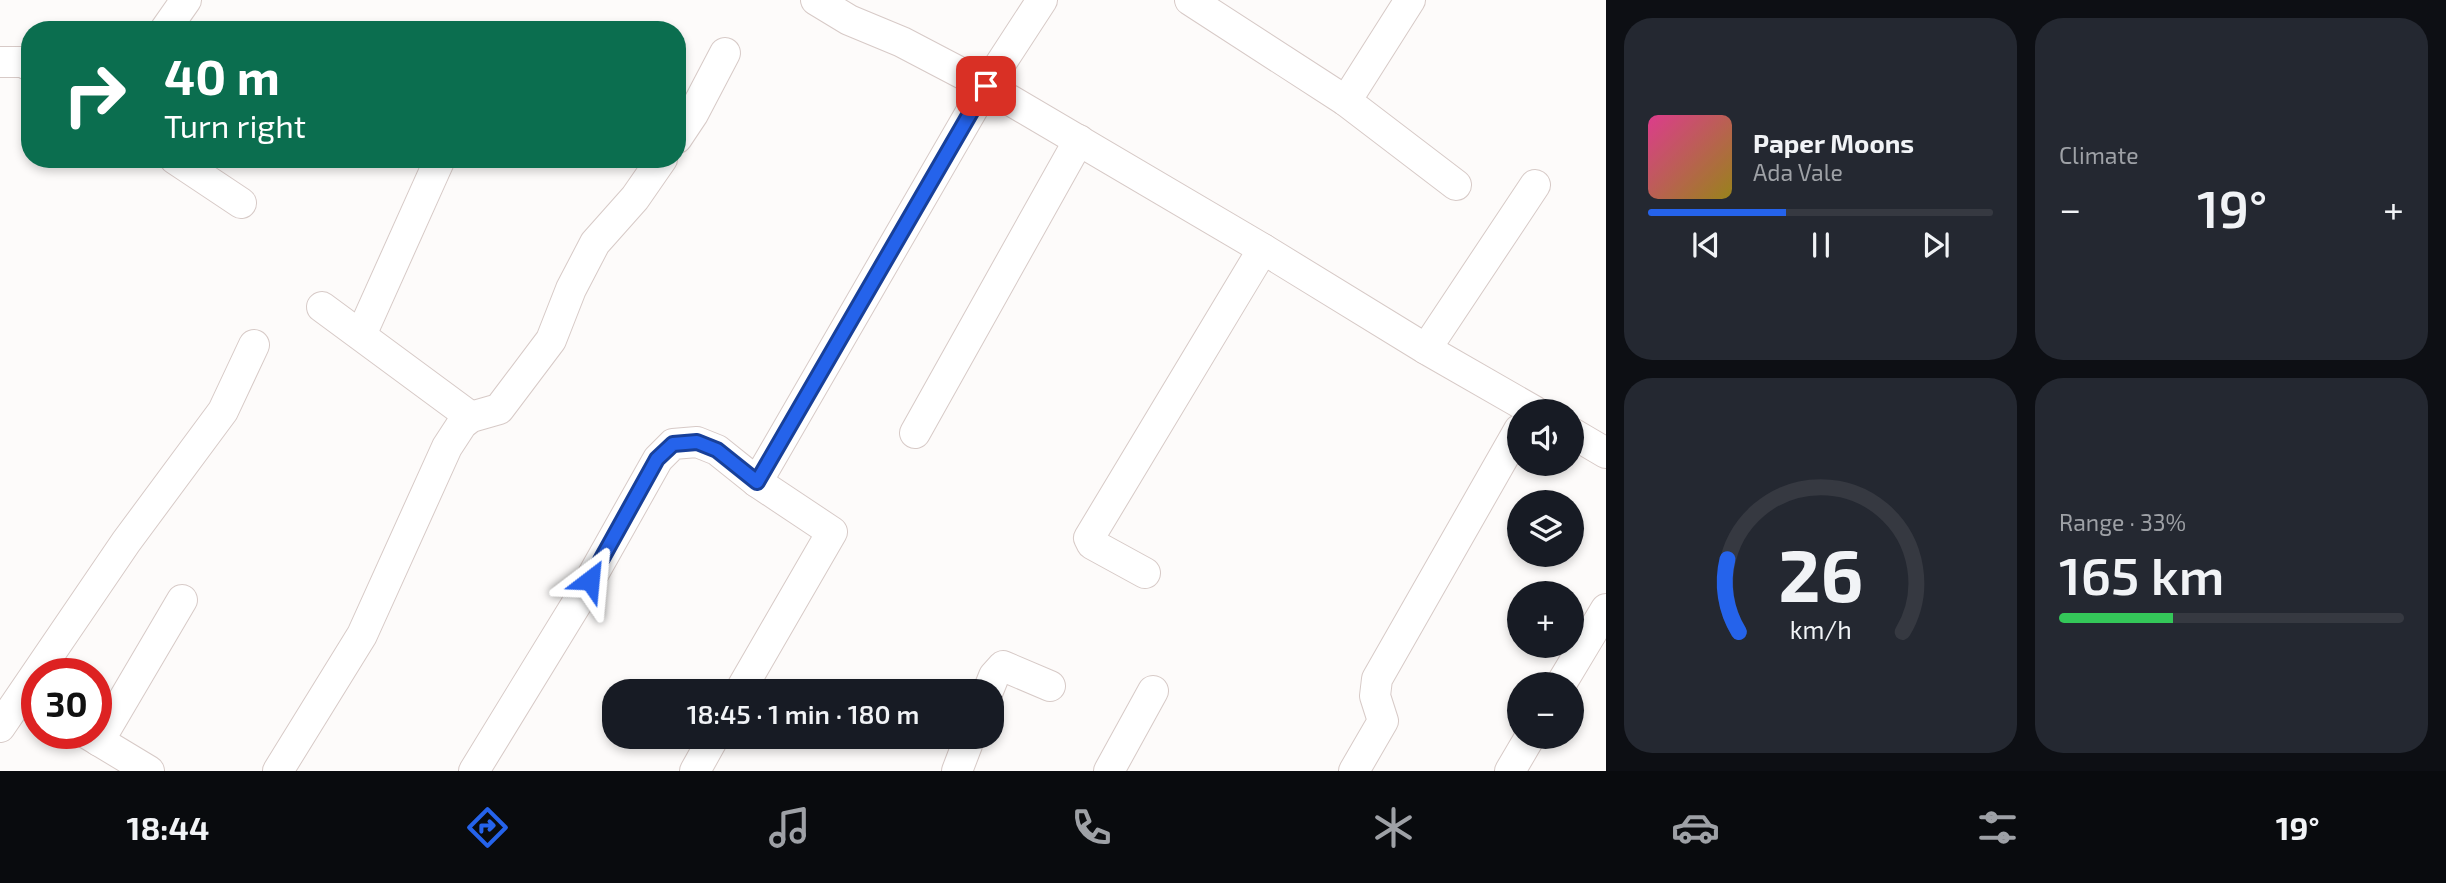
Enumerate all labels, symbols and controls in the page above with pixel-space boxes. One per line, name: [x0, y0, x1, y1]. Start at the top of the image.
text: 40 m: [164, 46, 280, 105]
icon: right: [49, 49, 140, 140]
pin: [956, 56, 1016, 116]
icon: arrive: [967, 67, 1005, 105]
text: Turn right: [164, 106, 306, 144]
text: Paper Moons: [1753, 127, 1914, 158]
text: Climate: [2059, 141, 2139, 169]
text: Ada Vale: [1753, 158, 1843, 186]
text: 19°: [2197, 176, 2267, 238]
text: −: [2059, 185, 2081, 231]
text: +: [2383, 185, 2404, 231]
icon: previous: [1687, 226, 1725, 264]
icon: pause: [1802, 226, 1840, 264]
icon: next: [1917, 226, 1955, 264]
map controls: [1507, 399, 1584, 749]
button: sound: [1507, 399, 1584, 476]
button: layers: [1507, 490, 1584, 567]
text: Range · 33%: [2059, 508, 2186, 536]
text: 26: [1778, 529, 1863, 617]
position arrow: [553, 543, 627, 617]
text: 165 km: [2059, 543, 2224, 605]
button: +: [1507, 581, 1584, 658]
text: km/h: [1789, 613, 1852, 643]
speed limit sign: 30: [21, 658, 112, 749]
button: −: [1507, 672, 1584, 749]
text: 18:45 · 1 min · 180 m: [687, 698, 919, 729]
icon: directions: [463, 803, 512, 852]
icon: music: [765, 803, 814, 852]
icon: phone: [1067, 803, 1116, 852]
icon: climate: [1369, 803, 1418, 852]
icon: car: [1671, 803, 1720, 852]
icon: filters: [1973, 803, 2022, 852]
text: 18:44: [127, 808, 209, 846]
text: 19°: [2276, 808, 2319, 846]

